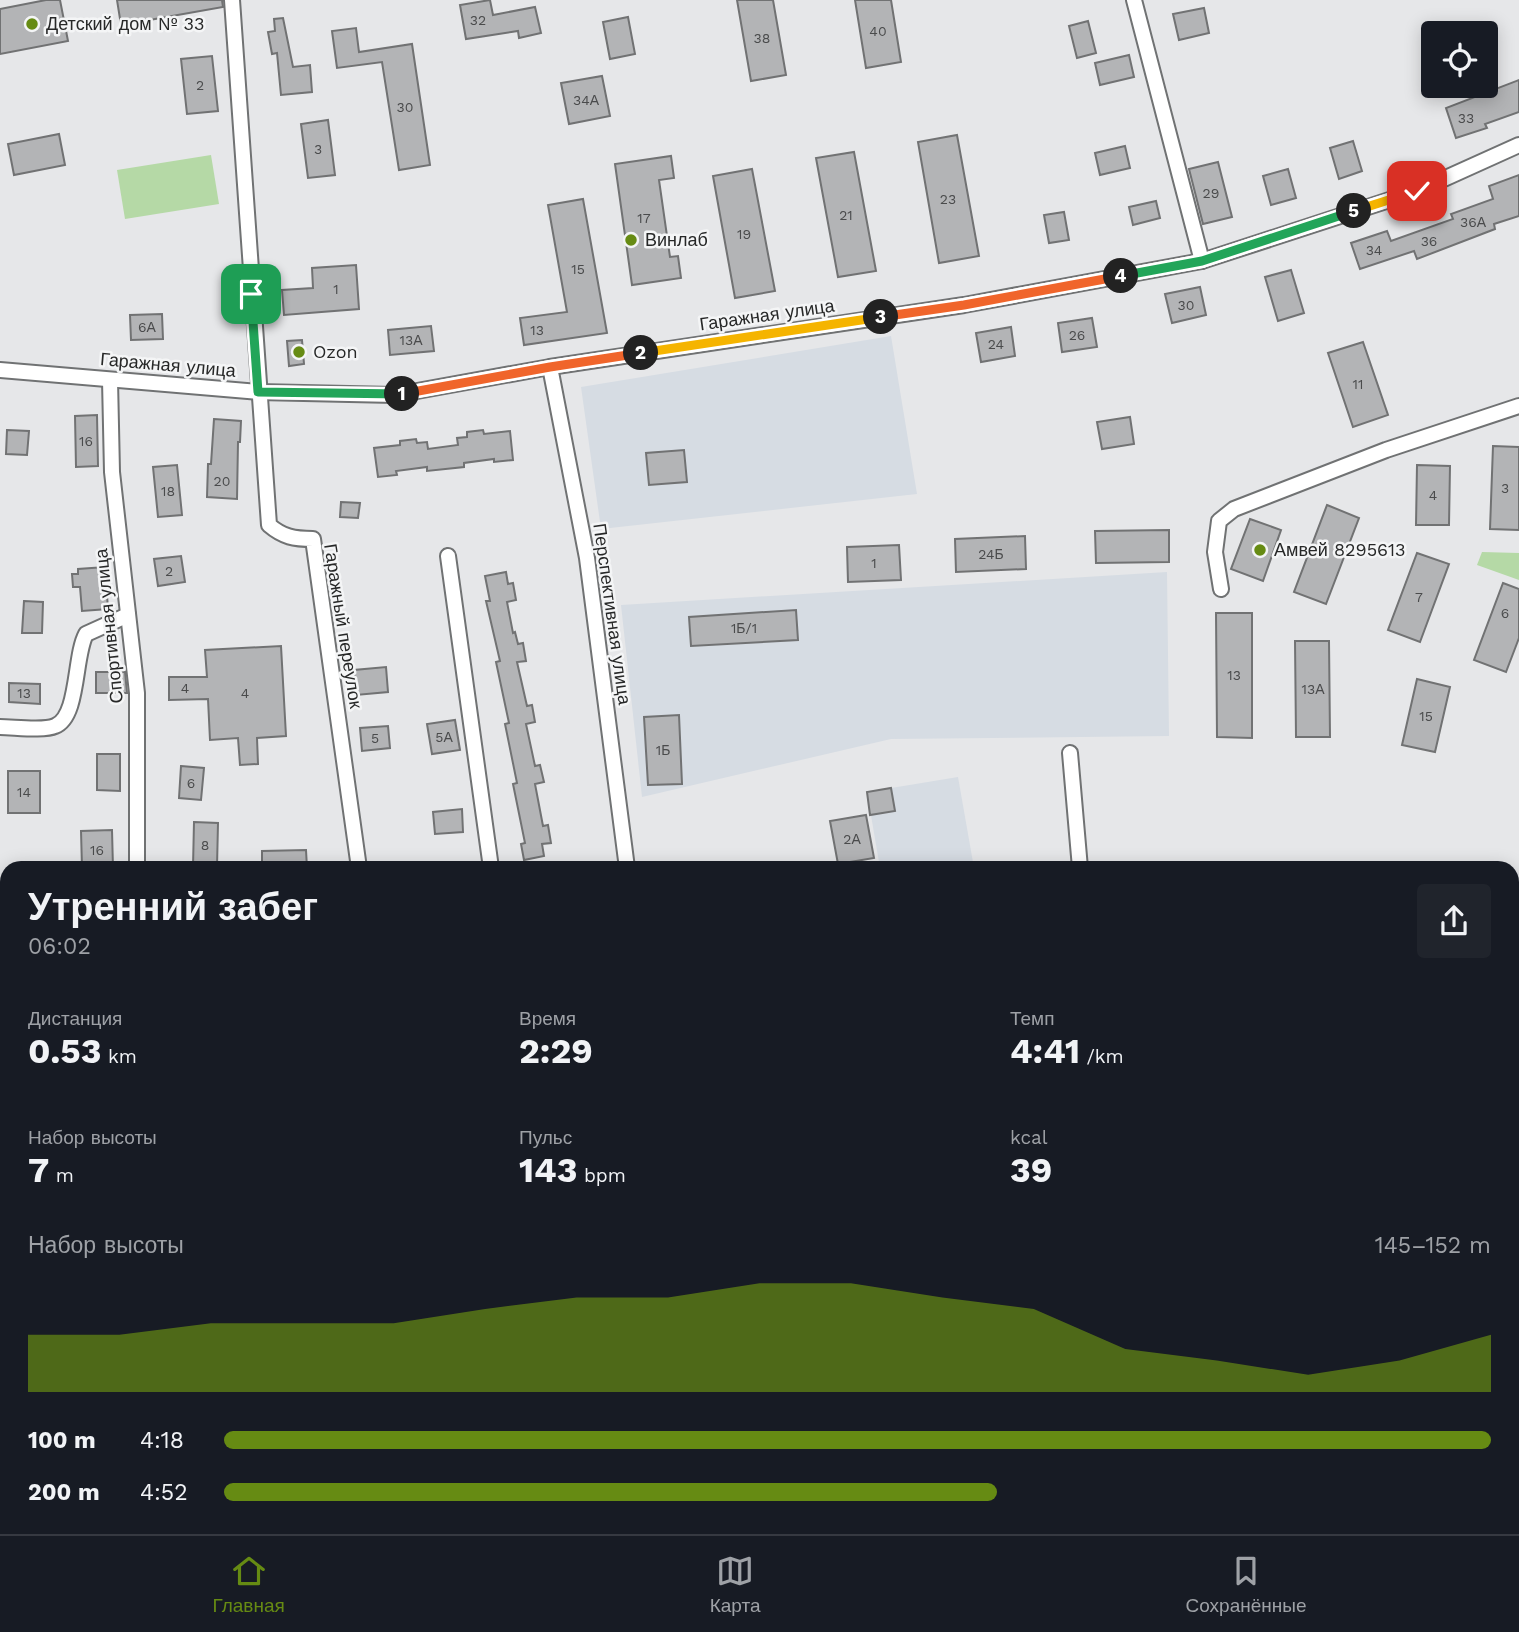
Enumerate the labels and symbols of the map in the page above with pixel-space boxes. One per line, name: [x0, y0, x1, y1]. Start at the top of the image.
house number: 32: [470, 12, 486, 28]
place label: Детский дом № 33: [46, 13, 205, 34]
marker: Детский дом № 33: [24, 16, 40, 32]
house number: 40: [869, 23, 887, 39]
house number: 38: [754, 30, 770, 46]
house number: 2: [196, 77, 204, 93]
house number: 34А: [573, 92, 600, 108]
house number: 30: [397, 99, 413, 115]
house number: 33: [1458, 110, 1474, 126]
house number: 3: [314, 141, 322, 157]
pin: [1387, 161, 1447, 221]
house number: 29: [1203, 185, 1219, 201]
house number: 23: [940, 191, 956, 207]
pin: 5: [1336, 194, 1372, 228]
house number: 21: [839, 207, 853, 223]
house number: 17: [637, 210, 651, 226]
house number: 36А: [1460, 214, 1487, 230]
house number: 19: [737, 226, 751, 242]
place label: Винлаб: [645, 229, 708, 250]
marker: Винлаб: [623, 232, 639, 248]
house number: 36: [1421, 233, 1437, 249]
house number: 34: [1366, 242, 1382, 258]
pin: 4: [1104, 258, 1138, 294]
house number: 15: [571, 261, 585, 277]
pin: [221, 264, 281, 324]
house number: 1: [333, 281, 339, 297]
street label: Гаражная улица: [698, 294, 837, 334]
house number: 30: [1178, 297, 1194, 313]
pin: 3: [864, 300, 898, 334]
house number: 6А: [138, 319, 157, 335]
house number: 13: [530, 322, 544, 338]
house number: 26: [1069, 327, 1085, 343]
house number: 13А: [400, 332, 423, 348]
pin: 2: [624, 336, 658, 370]
house number: 24: [988, 336, 1004, 352]
place label: Ozon: [313, 341, 358, 362]
marker: Ozon: [291, 344, 307, 360]
street label: Гаражная улица: [99, 348, 238, 381]
pin: 1: [384, 376, 420, 412]
house number: 11: [1353, 376, 1363, 392]
house number: 16: [79, 433, 93, 449]
house number: 20: [214, 473, 230, 489]
house number: 3: [1501, 480, 1509, 496]
house number: 18: [161, 483, 175, 499]
house number: 4: [1429, 487, 1437, 503]
street label: Перспективная улица: [589, 522, 636, 707]
place label: Амвей 8295613: [1274, 539, 1406, 560]
street label: Гаражный переулок: [320, 542, 367, 710]
marker: Амвей 8295613: [1252, 542, 1268, 558]
house number: 24Б: [978, 546, 1004, 562]
street label: Спортивная улица: [90, 547, 127, 705]
house number: 1: [871, 555, 877, 571]
house number: 2: [165, 563, 173, 579]
house number: 7: [1415, 589, 1423, 605]
house number: 6: [1501, 605, 1509, 621]
house number: 1Б/1: [731, 620, 757, 636]
house number: 13: [1227, 667, 1241, 683]
house number: 4: [181, 680, 189, 696]
house number: 13А: [1302, 681, 1325, 697]
house number: 13: [17, 685, 31, 701]
house number: 4: [241, 685, 249, 701]
house number: 15: [1419, 708, 1433, 724]
house number: 5А: [435, 729, 453, 745]
house number: 5: [371, 730, 379, 746]
house number: 1Б: [656, 742, 670, 758]
house number: 6: [187, 775, 195, 791]
house number: 14: [17, 784, 31, 800]
house number: 2А: [843, 831, 861, 847]
house number: 8: [201, 837, 209, 853]
house number: 16: [90, 842, 104, 858]

